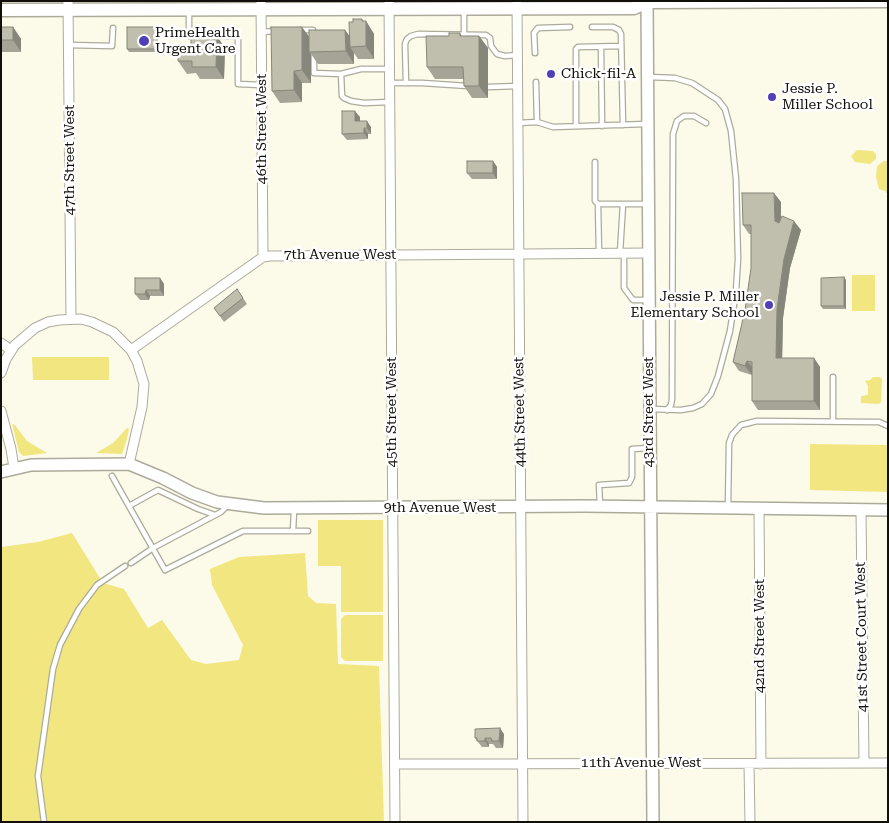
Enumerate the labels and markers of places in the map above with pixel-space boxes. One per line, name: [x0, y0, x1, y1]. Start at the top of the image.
place label: PrimeHealth Urgent Care: [155, 25, 240, 58]
marker: PrimeHealth Urgent Care: [137, 34, 151, 48]
place label: Chick-fil-A: [561, 66, 636, 82]
marker: Chick-fil-A: [545, 68, 557, 80]
place label: Jessie P. Miller School: [782, 81, 873, 114]
marker: Jessie P. Miller School: [766, 91, 778, 103]
place label: Jessie P. Miller Elementary School: [631, 289, 759, 322]
marker: Jessie P. Miller Elementary School: [763, 299, 775, 311]

